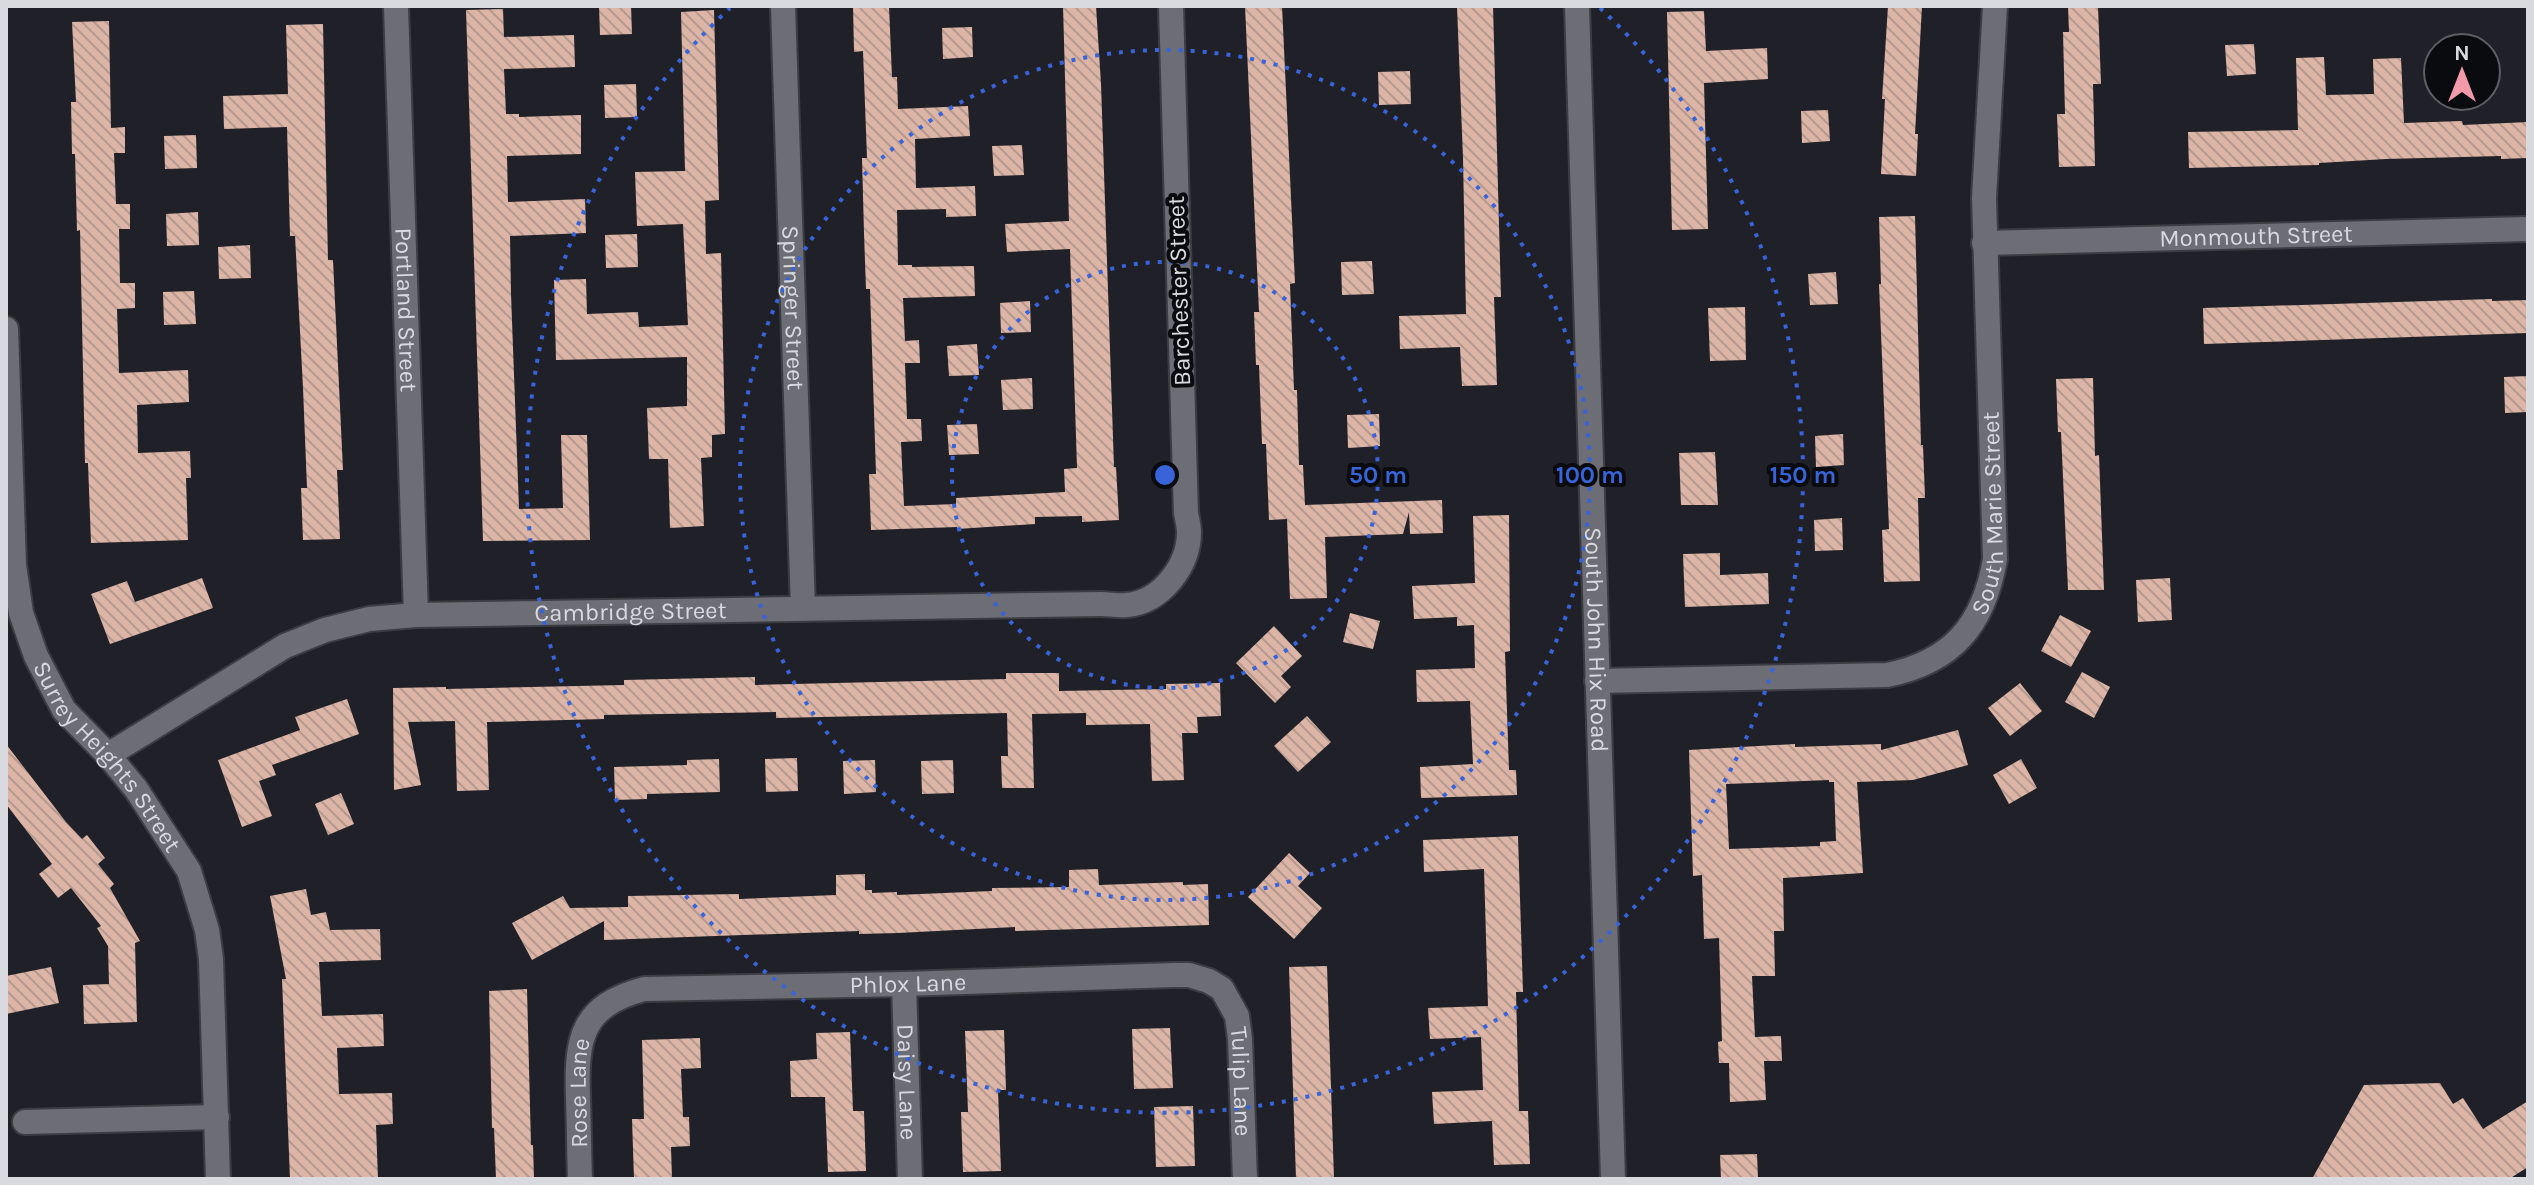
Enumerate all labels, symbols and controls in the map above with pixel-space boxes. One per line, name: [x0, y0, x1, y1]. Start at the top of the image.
north arrow: [2422, 32, 2502, 112]
text: N: [2454, 40, 2470, 66]
street label: Barchester Street: [1162, 195, 1196, 387]
street label: Monmouth Street: [2159, 220, 2353, 252]
street label: Springer Street: [776, 225, 810, 391]
street label: Portland Street: [389, 227, 423, 392]
street label: South Marie Street: [1965, 411, 2009, 620]
centre of rings: [1151, 461, 1179, 489]
text: 50 m: [1349, 461, 1407, 489]
text: 100 m: [1556, 461, 1624, 489]
text: 150 m: [1770, 461, 1836, 489]
street label: South John Hix Road: [1579, 527, 1614, 753]
street label: Cambridge Street: [534, 596, 727, 627]
street label: Surrey Heights Street: [27, 656, 187, 857]
street label: Phlox Lane: [849, 968, 967, 999]
street label: Daisy Lane: [891, 1023, 923, 1141]
street label: Tulip Lane: [1225, 1025, 1257, 1137]
street label: Rose Lane: [564, 1035, 596, 1148]

